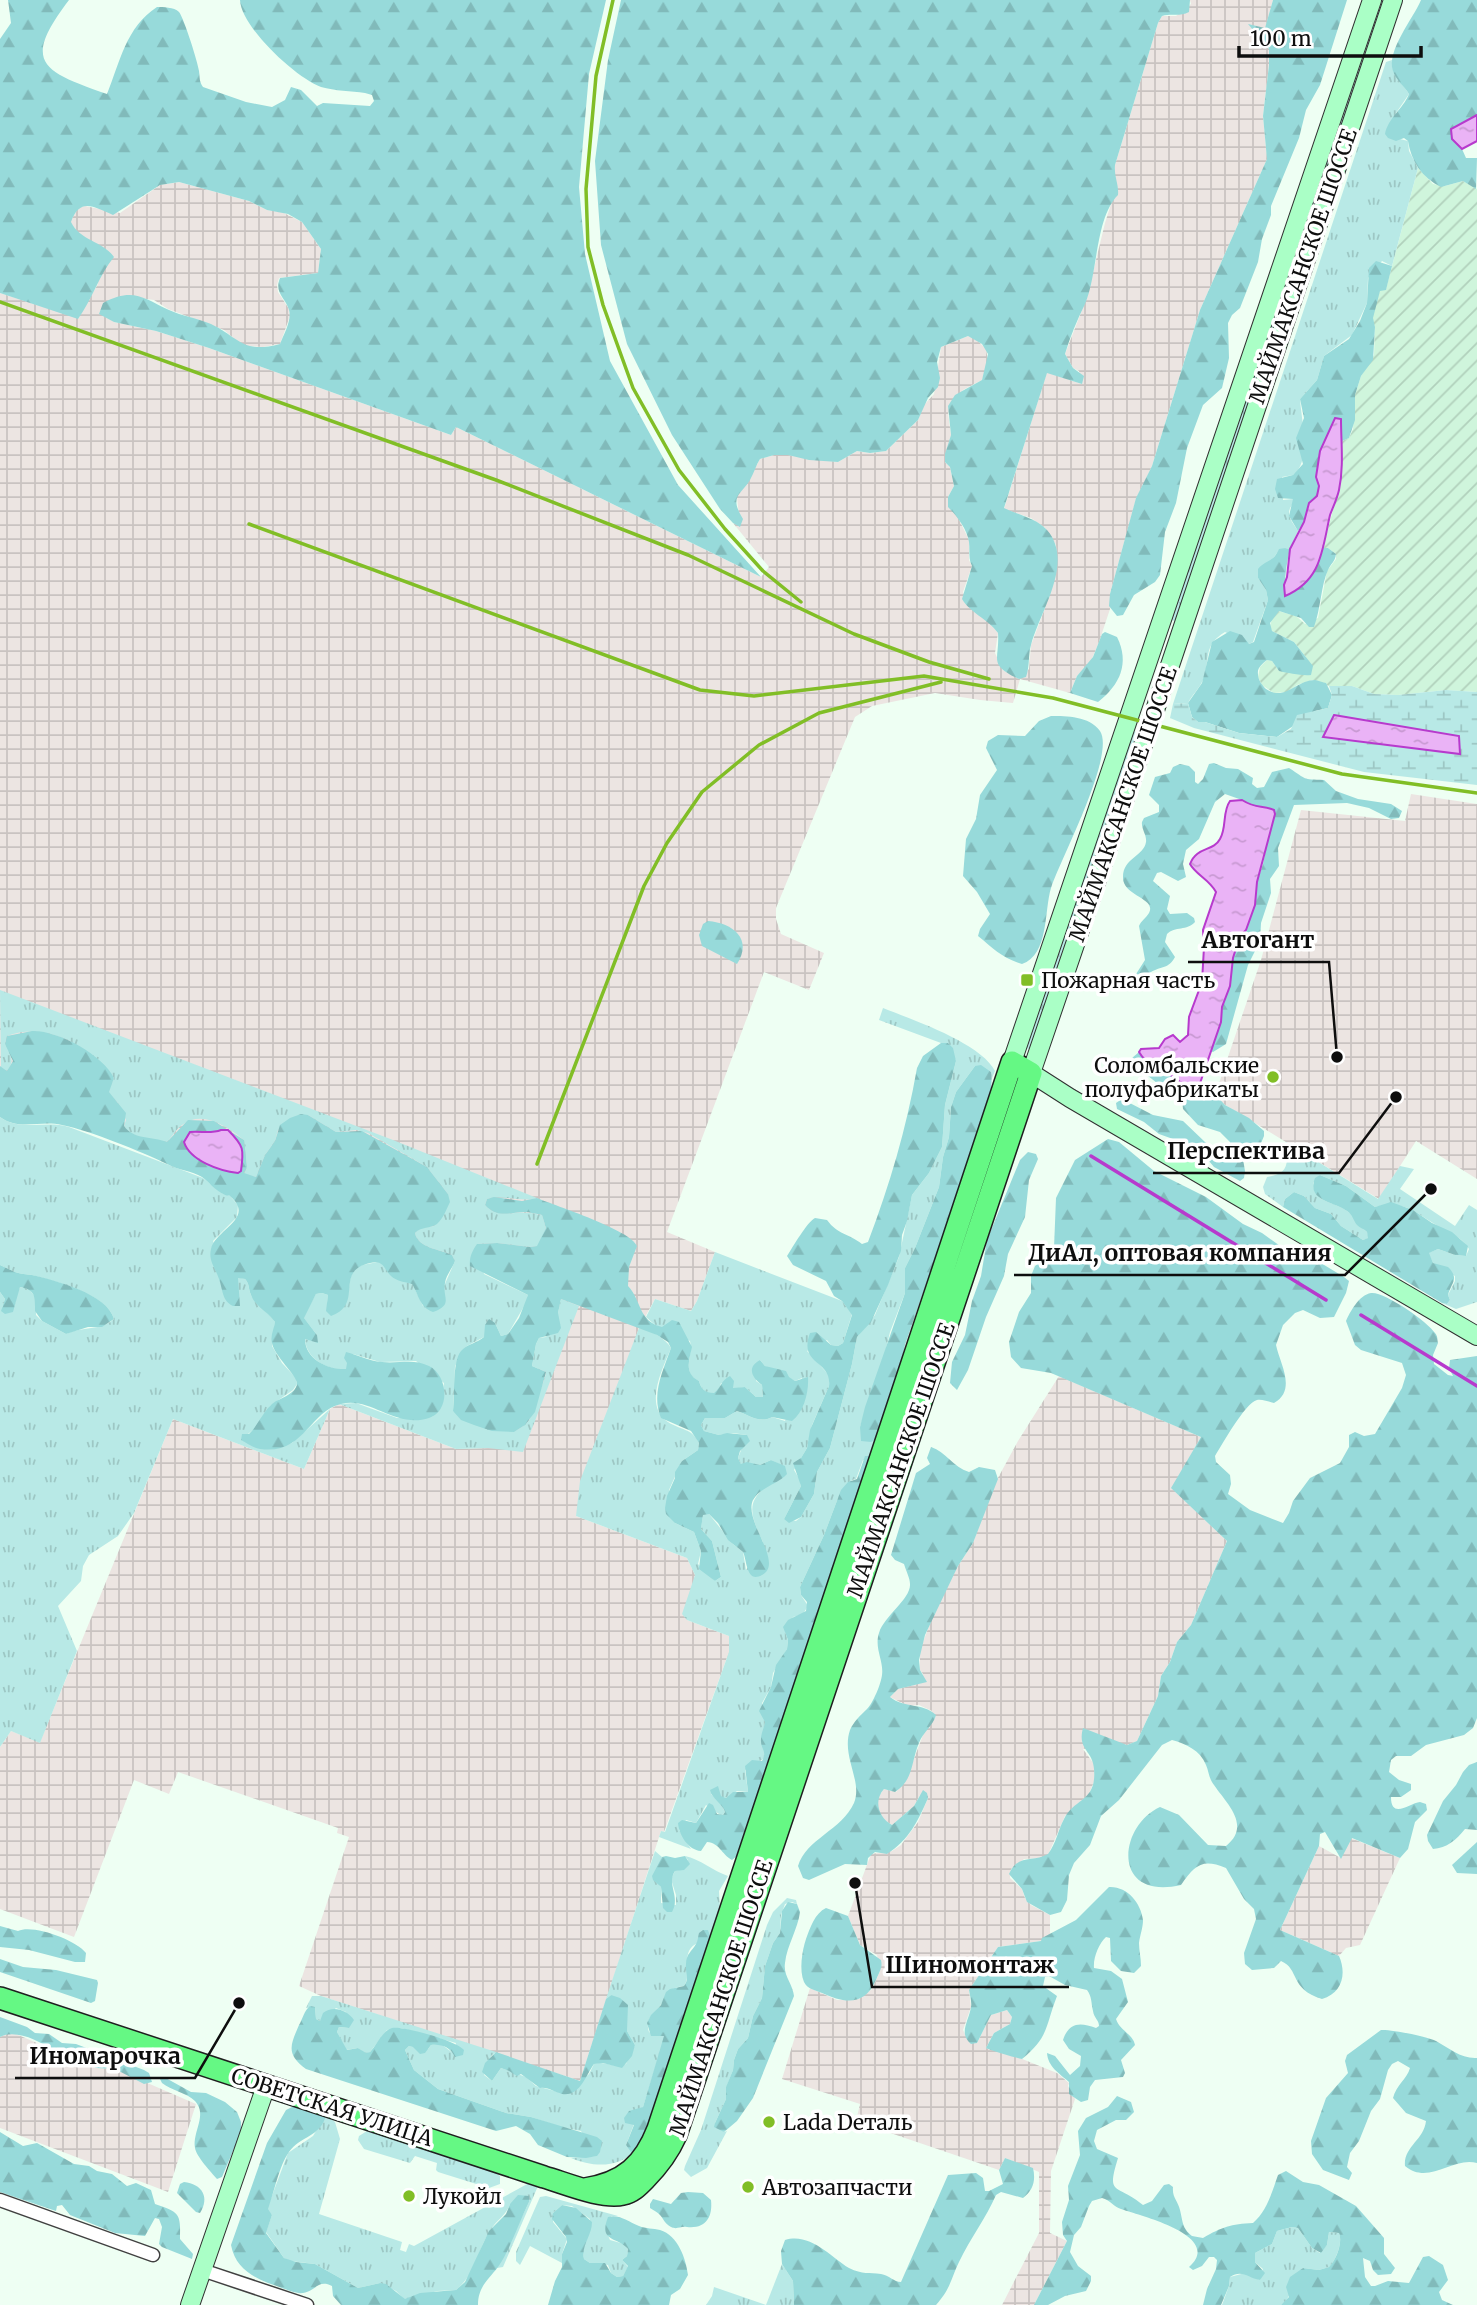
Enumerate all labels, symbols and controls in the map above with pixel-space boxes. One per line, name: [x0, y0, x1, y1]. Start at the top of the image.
scale bar: [1239, 14, 1421, 58]
text: 100 m: [1250, 25, 1312, 52]
street label: МАЙМАКСАНСКОЕ ШОССЕ: [1243, 124, 1363, 407]
street label: МАЙМАКСАНСКОЕ ШОССЕ: [1063, 662, 1183, 945]
callout: Автогант: [1188, 918, 1329, 962]
text: Автогант: [1201, 925, 1314, 954]
place label: Пожарная часть: [1041, 967, 1215, 994]
marker: Пожарная часть: [1019, 972, 1035, 988]
place label: Соломбальские полуфабрикаты: [1085, 1052, 1259, 1103]
marker: Соломбальские полуфабрикаты: [1265, 1069, 1281, 1085]
callout: Перспектива: [1153, 1129, 1339, 1173]
text: Перспектива: [1167, 1136, 1325, 1165]
callout: ДиАл, оптовая компания: [1014, 1231, 1345, 1275]
text: ДиАл, оптовая компания: [1028, 1238, 1332, 1268]
street label: МАЙМАКСАНСКОЕ ШОССЕ: [841, 1318, 961, 1601]
street label: МАЙМАКСАНСКОЕ ШОССЕ: [663, 1856, 779, 2140]
callout: Шиномонтаж: [872, 1943, 1069, 1987]
text: Шиномонтаж: [885, 1950, 1055, 1979]
callout: Иномарочка: [15, 2034, 195, 2078]
text: Иномарочка: [29, 2041, 181, 2070]
street label: СОВЕТСКАЯ УЛИЦА: [228, 2062, 436, 2152]
place label: Lada Dеталь: [783, 2109, 913, 2136]
marker: Lada Dеталь: [761, 2114, 777, 2130]
place label: Автозапчасти: [761, 2174, 913, 2201]
marker: Автозапчасти: [740, 2179, 756, 2195]
place label: Лукойл: [423, 2183, 502, 2210]
marker: Лукойл: [401, 2188, 417, 2204]

